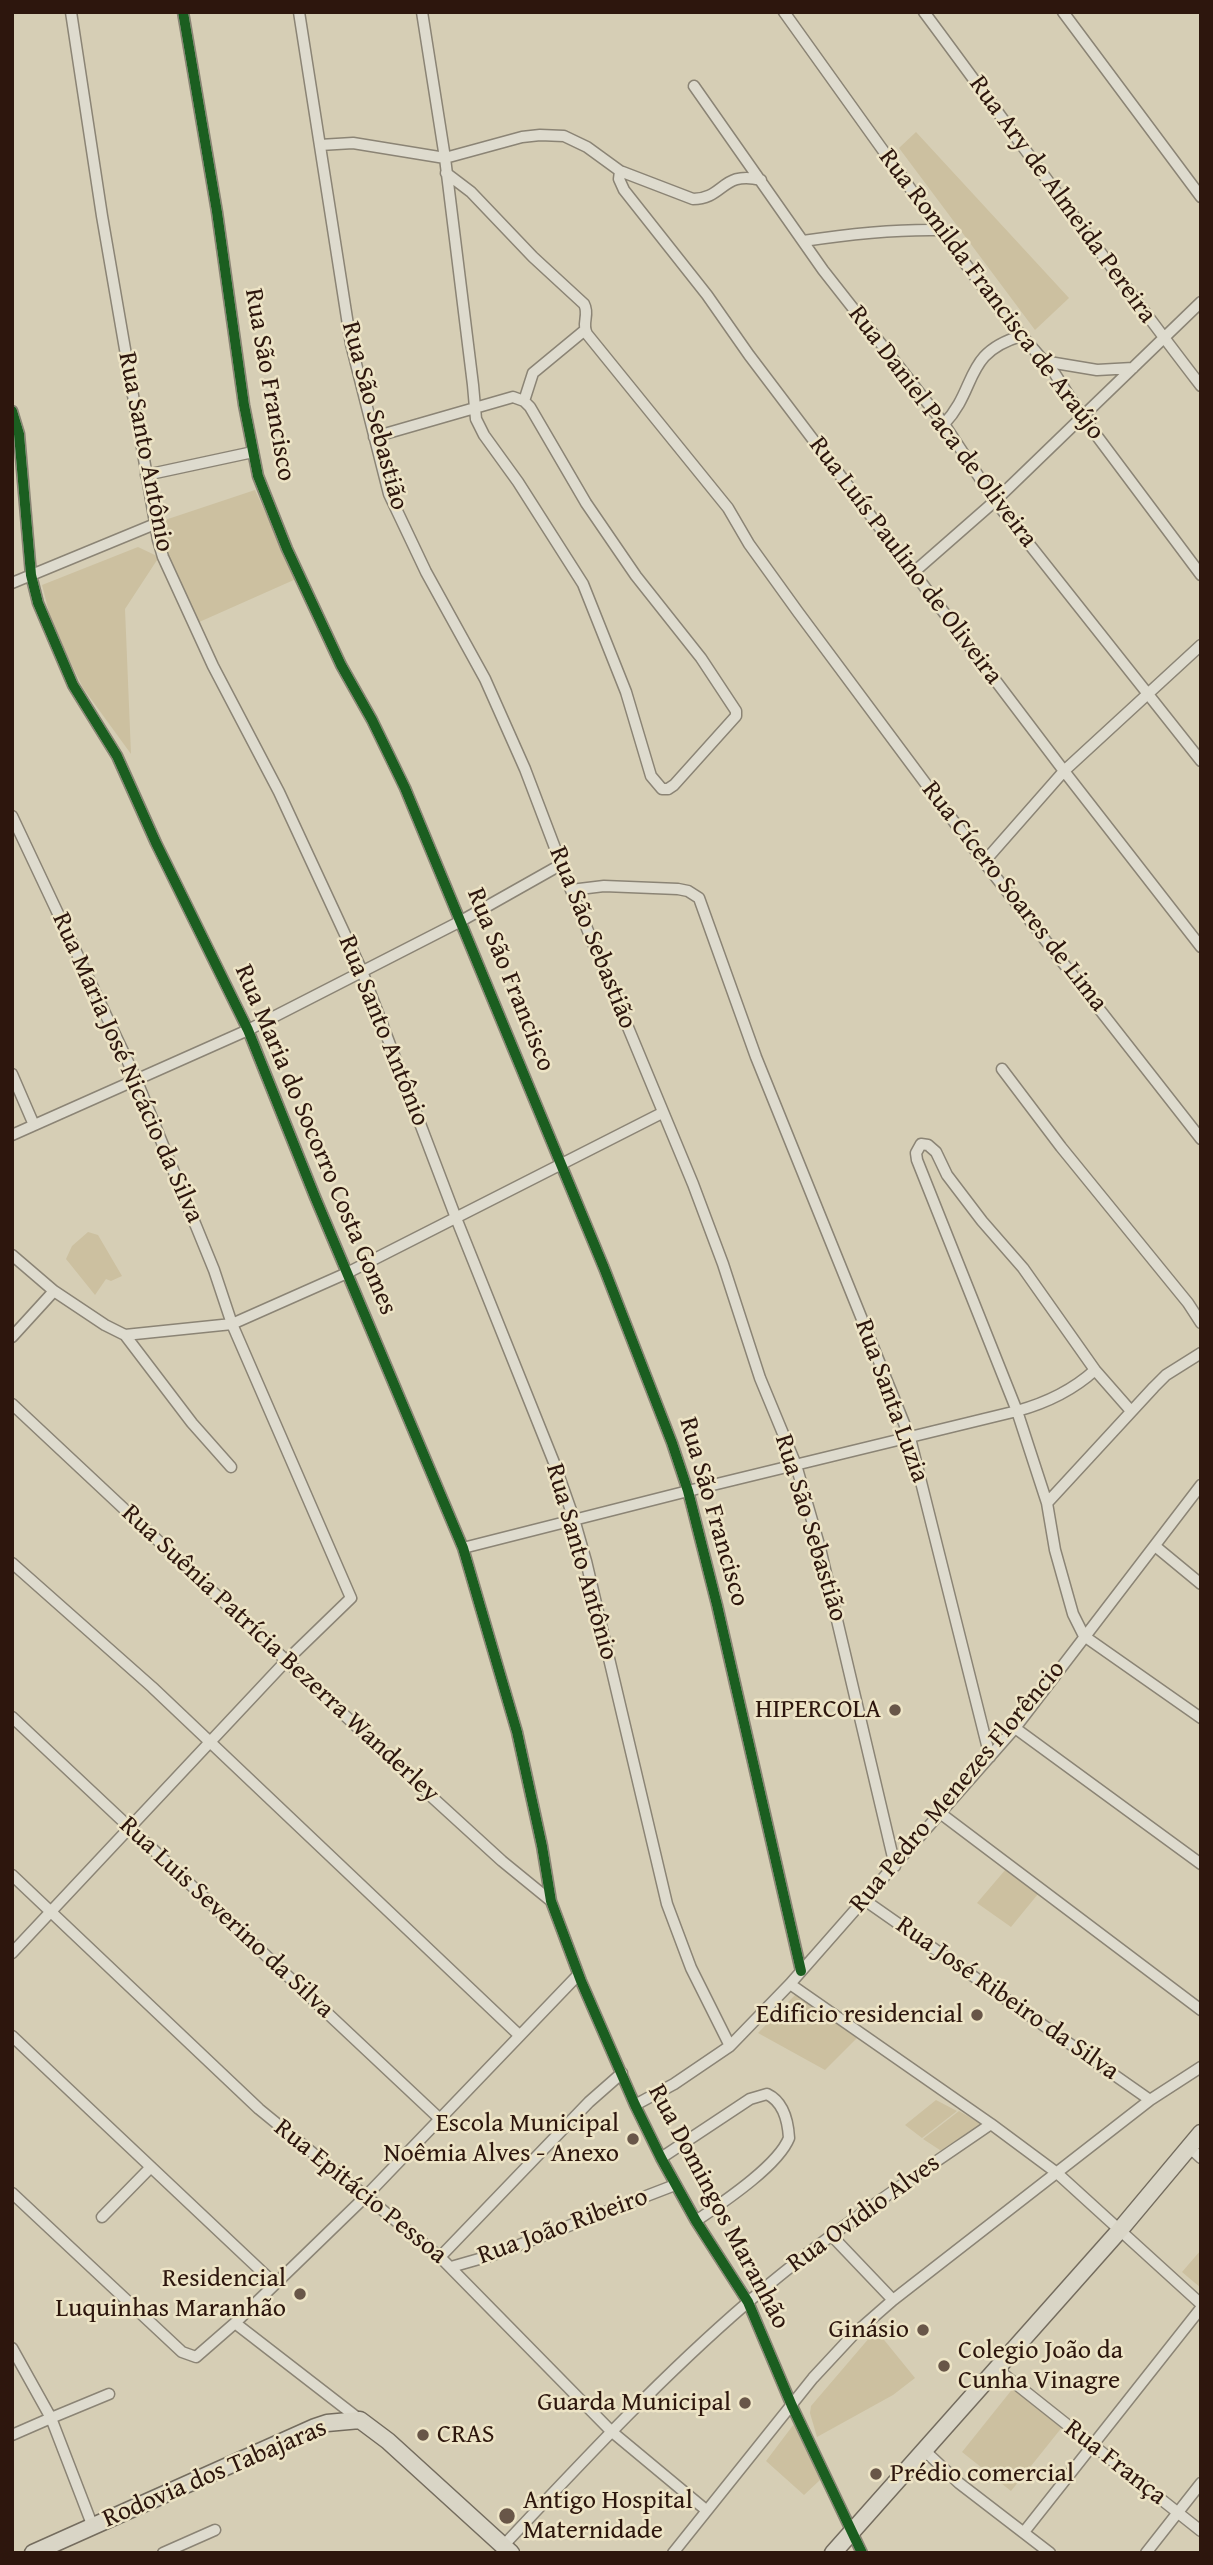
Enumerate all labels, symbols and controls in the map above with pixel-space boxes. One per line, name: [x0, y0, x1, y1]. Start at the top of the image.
street label: Rua Ary de Almeida Pereira: [962, 70, 1162, 330]
street label: Rua Romilda Francisca de Araújo: [871, 143, 1111, 447]
street label: Rua São Francisco: [237, 286, 301, 484]
street label: Rua Daniel Paca de Oliveira: [841, 300, 1043, 554]
street label: Rua São Sebastião: [334, 318, 414, 514]
street label: Rua Santo Antônio: [110, 349, 180, 555]
street label: Rua Luís Paulino de Oliveira: [802, 431, 1008, 691]
street label: Rua Cícero Soares de Lima: [914, 776, 1114, 1018]
street label: Rua São Sebastião: [541, 842, 643, 1034]
street label: Rua São Francisco: [459, 884, 561, 1076]
street label: Rua Maria José Nicácio da Silva: [44, 908, 210, 1228]
street label: Rua Santo Antônio: [331, 931, 435, 1131]
street label: Rua Maria do Socorro Costa Gomes: [227, 960, 403, 1320]
street label: Rua Santa Luzia: [847, 1315, 935, 1487]
street label: Rua São Francisco: [671, 1414, 755, 1610]
street label: Rua São Sebastião: [767, 1431, 853, 1625]
street label: Rua Santo Antônio: [538, 1460, 624, 1664]
street label: Rua Suênia Patrícia Bezerra Wanderley: [115, 1498, 445, 1810]
street label: Rua Pedro Menezes Florêncio: [843, 1655, 1073, 1919]
place label: HIPERCOLA: [755, 1694, 881, 1726]
marker: HIPERCOLA: [887, 1702, 903, 1718]
street label: Rua Luis Severino da Silva: [112, 1810, 340, 2026]
street label: Rua José Ribeiro da Silva: [889, 1910, 1125, 2088]
place label: Edificio residencial: [756, 1999, 963, 2031]
marker: Edificio residencial: [969, 2007, 985, 2023]
street label: Rua Domingos Maranhão: [640, 2079, 796, 2335]
place label: Escola Municipal Noêmia Alves - Anexo: [384, 2108, 619, 2170]
street label: Rua Epitácio Pessoa: [267, 2113, 453, 2271]
marker: Escola Municipal Noêmia Alves - Anexo: [625, 2131, 641, 2147]
street label: Rua Ovídio Alves: [782, 2148, 946, 2280]
street label: Rua João Ribeiro: [474, 2182, 652, 2272]
place label: Residencial Luquinhas Maranhão: [56, 2263, 286, 2324]
marker: Residencial Luquinhas Maranhão: [292, 2286, 308, 2302]
place label: Ginásio: [829, 2314, 909, 2346]
marker: Ginásio: [915, 2322, 931, 2338]
place label: Colegio João da Cunha Vinagre: [958, 2335, 1123, 2396]
marker: Colegio João da Cunha Vinagre: [936, 2358, 952, 2374]
place label: Guarda Municipal: [537, 2387, 731, 2419]
marker: Guarda Municipal: [737, 2395, 753, 2411]
street label: Rodovia dos Tabajaras: [98, 2413, 332, 2535]
street label: Rua França: [1058, 2413, 1172, 2513]
place label: CRAS: [437, 2419, 495, 2451]
marker: CRAS: [415, 2427, 431, 2443]
place label: Prédio comercial: [890, 2458, 1074, 2490]
marker: Prédio comercial: [868, 2466, 884, 2482]
place label: Antigo Hospital Maternidade: [523, 2485, 693, 2546]
marker: Antigo Hospital Maternidade: [497, 2506, 517, 2526]

